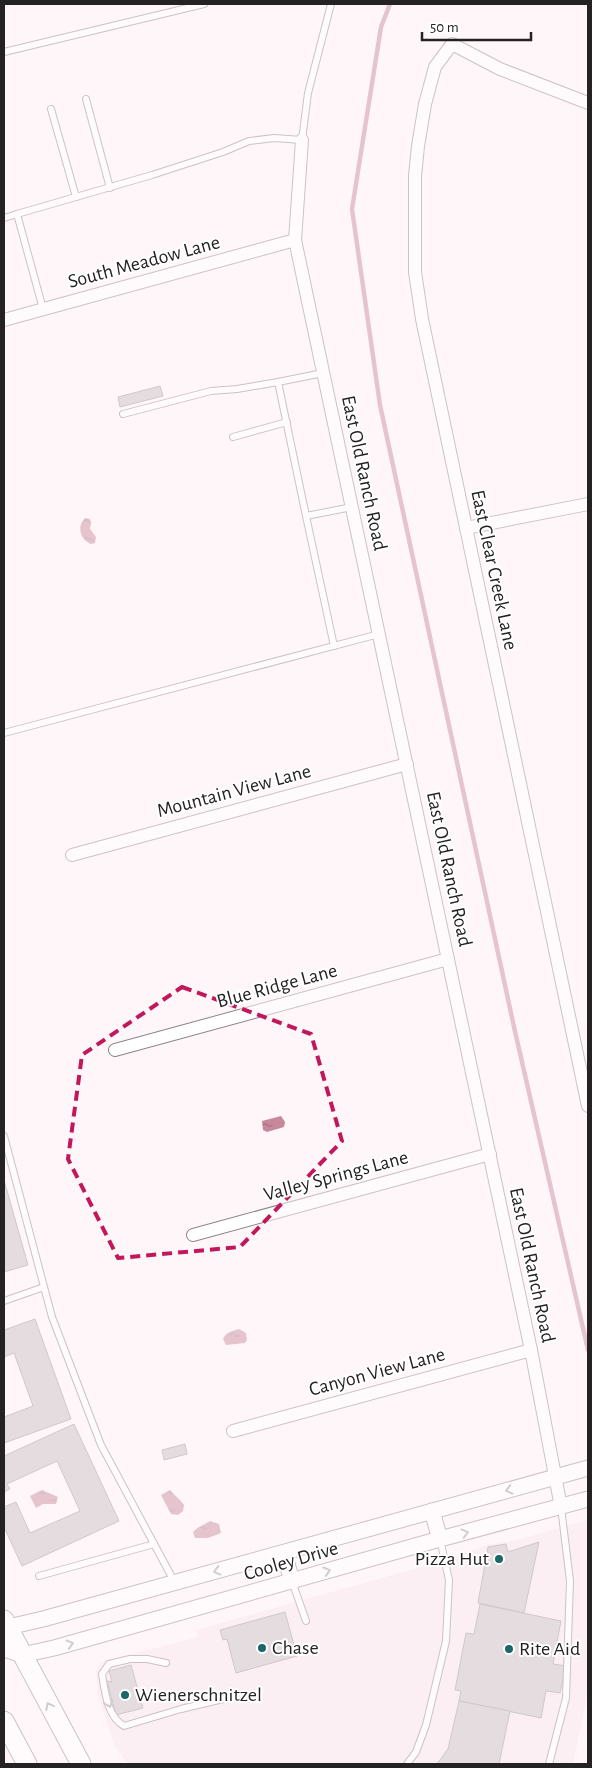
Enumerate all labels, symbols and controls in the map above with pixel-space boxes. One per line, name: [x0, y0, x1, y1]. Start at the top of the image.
scale bar: [422, 10, 531, 42]
text: 50 m: [430, 20, 459, 35]
street label: South Meadow Lane: [66, 232, 222, 292]
street label: East Old Ranch Road: [338, 394, 390, 552]
street label: East Clear Creek Lane: [467, 488, 521, 652]
street label: Mountain View Lane: [155, 761, 313, 821]
street label: East Old Ranch Road: [423, 790, 475, 948]
street label: Blue Ridge Lane: [215, 960, 339, 1012]
street label: Valley Springs Lane: [262, 1147, 410, 1205]
street label: East Old Ranch Road: [506, 1186, 558, 1344]
street label: Canyon View Lane: [307, 1344, 447, 1400]
one-way arrow: [504, 1484, 513, 1495]
one-way arrow: [460, 1528, 468, 1538]
street label: Cooley Drive: [242, 1538, 340, 1584]
place label: Pizza Hut: [415, 1549, 490, 1569]
marker: Pizza Hut: [493, 1553, 505, 1565]
one-way arrow: [214, 1566, 222, 1576]
one-way arrow: [323, 1567, 331, 1577]
place label: Chase: [272, 1638, 319, 1658]
one-way arrow: [65, 1639, 73, 1649]
place label: Rite Aid: [519, 1639, 580, 1659]
marker: Chase: [256, 1642, 268, 1654]
marker: Rite Aid: [503, 1643, 515, 1655]
place label: Wienerschnitzel: [135, 1685, 262, 1705]
marker: Wienerschnitzel: [119, 1689, 131, 1701]
one-way arrow: [103, 1699, 113, 1708]
one-way arrow: [46, 1703, 56, 1712]

